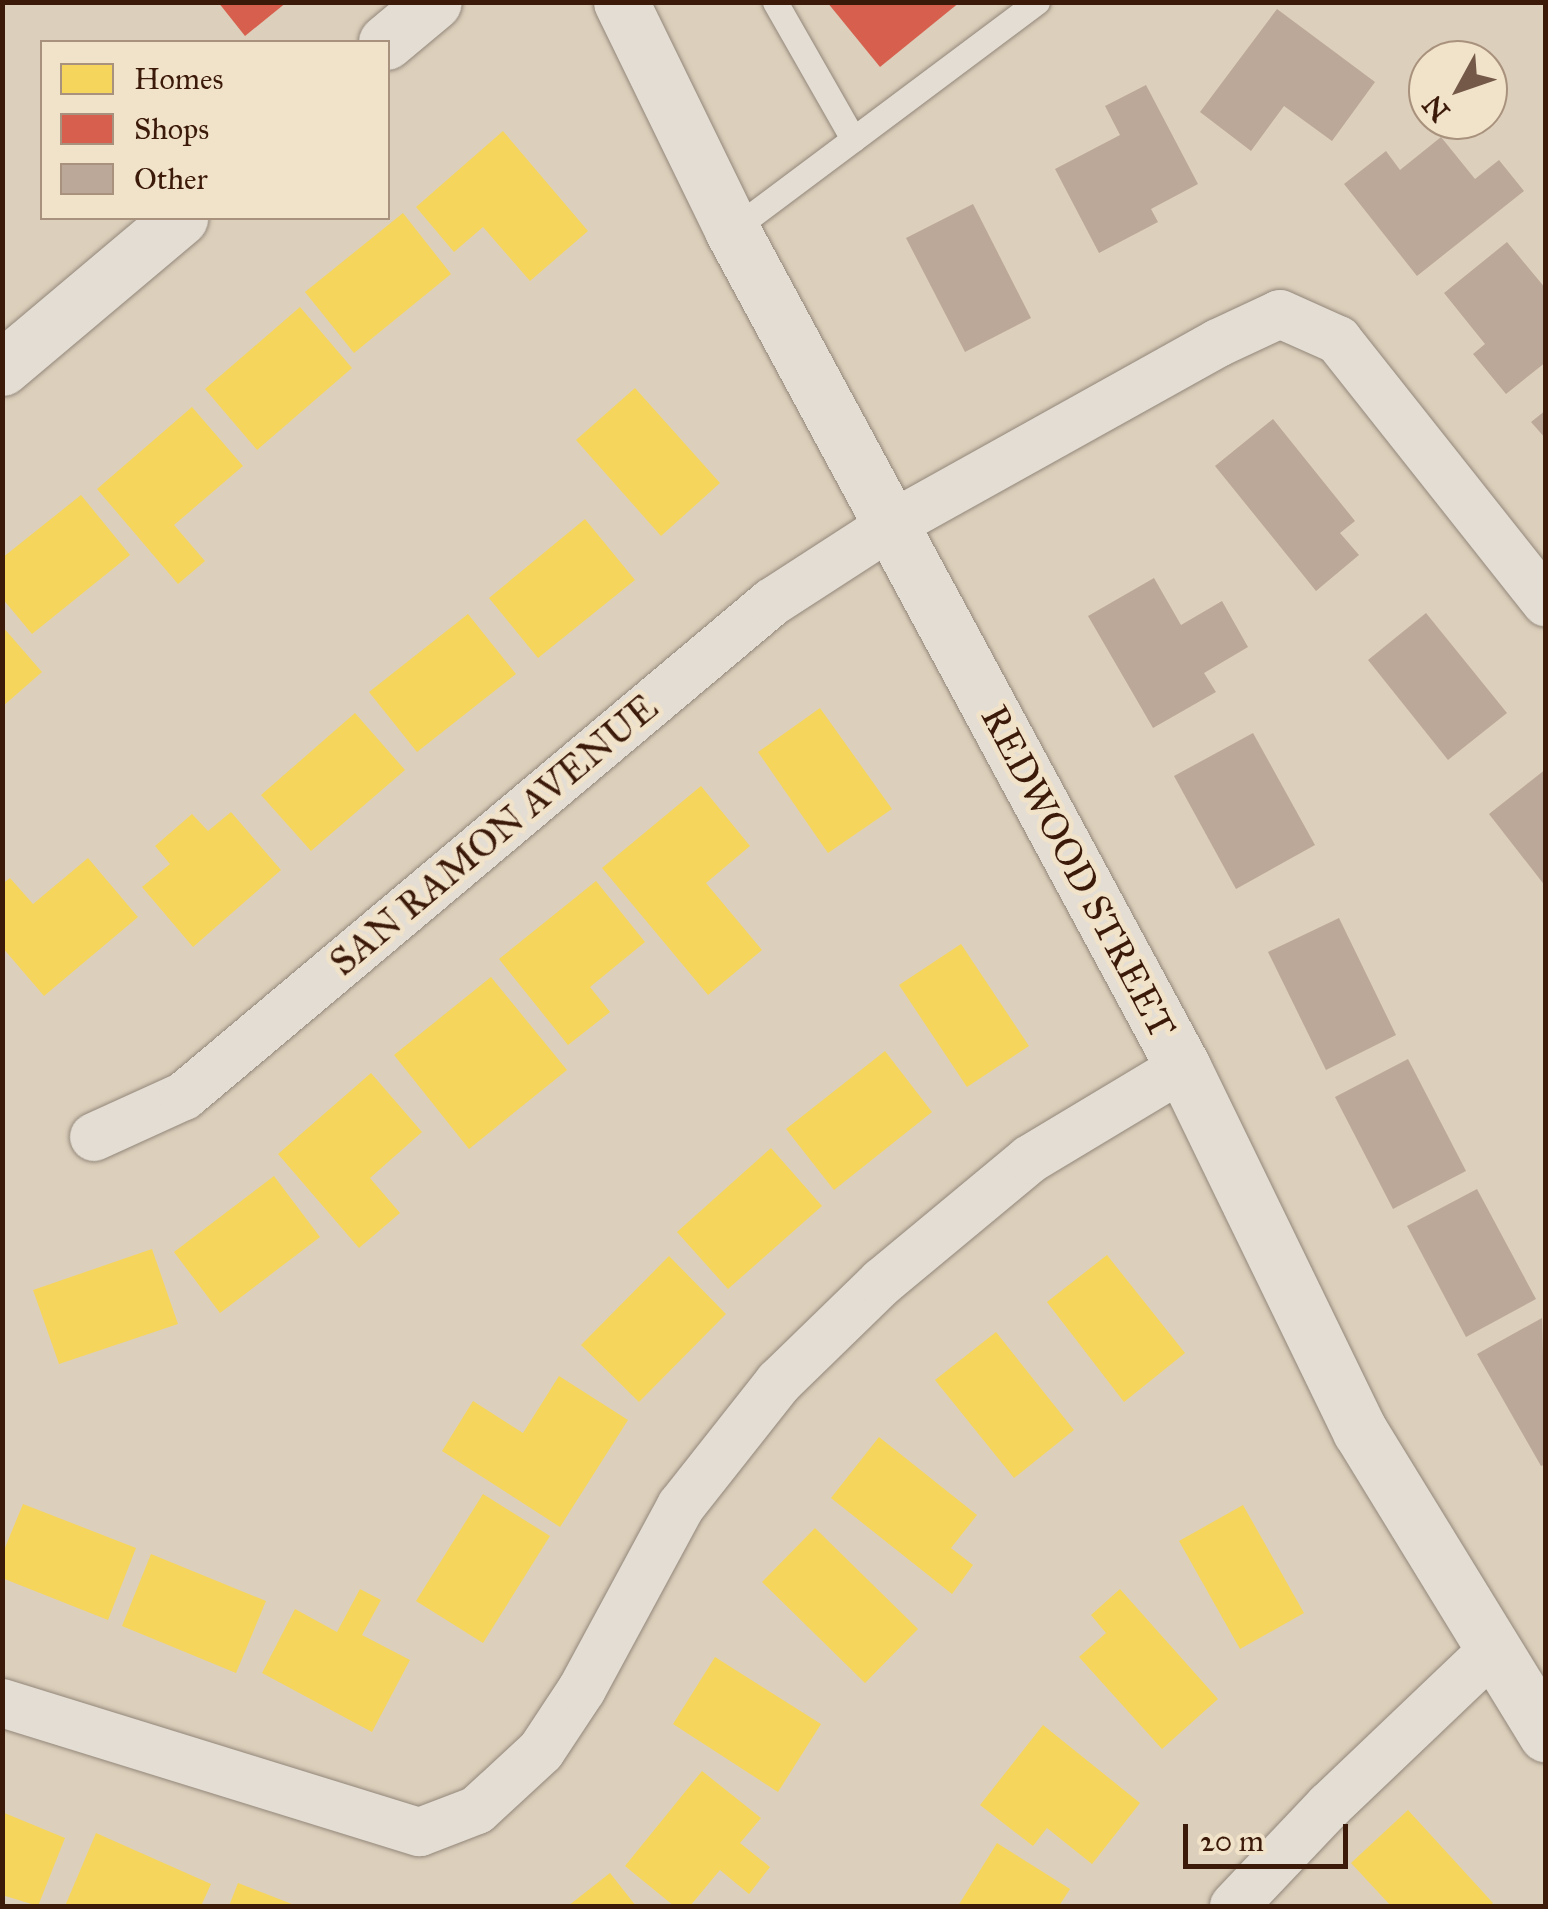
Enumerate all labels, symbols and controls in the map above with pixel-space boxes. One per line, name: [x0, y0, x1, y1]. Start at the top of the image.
legend: [40, 40, 390, 220]
north arrow: [1408, 40, 1508, 140]
text: Homes: [134, 61, 223, 97]
text: N: [1415, 88, 1457, 129]
text: Shops: [134, 111, 209, 147]
text: Other: [134, 161, 208, 197]
street label: SAN RAMON AVENUE: [321, 685, 667, 985]
street label: REDWOOD STREET: [971, 698, 1185, 1046]
scale bar: [1188, 1804, 1353, 1866]
text: 20 m: [1200, 1823, 1264, 1859]

